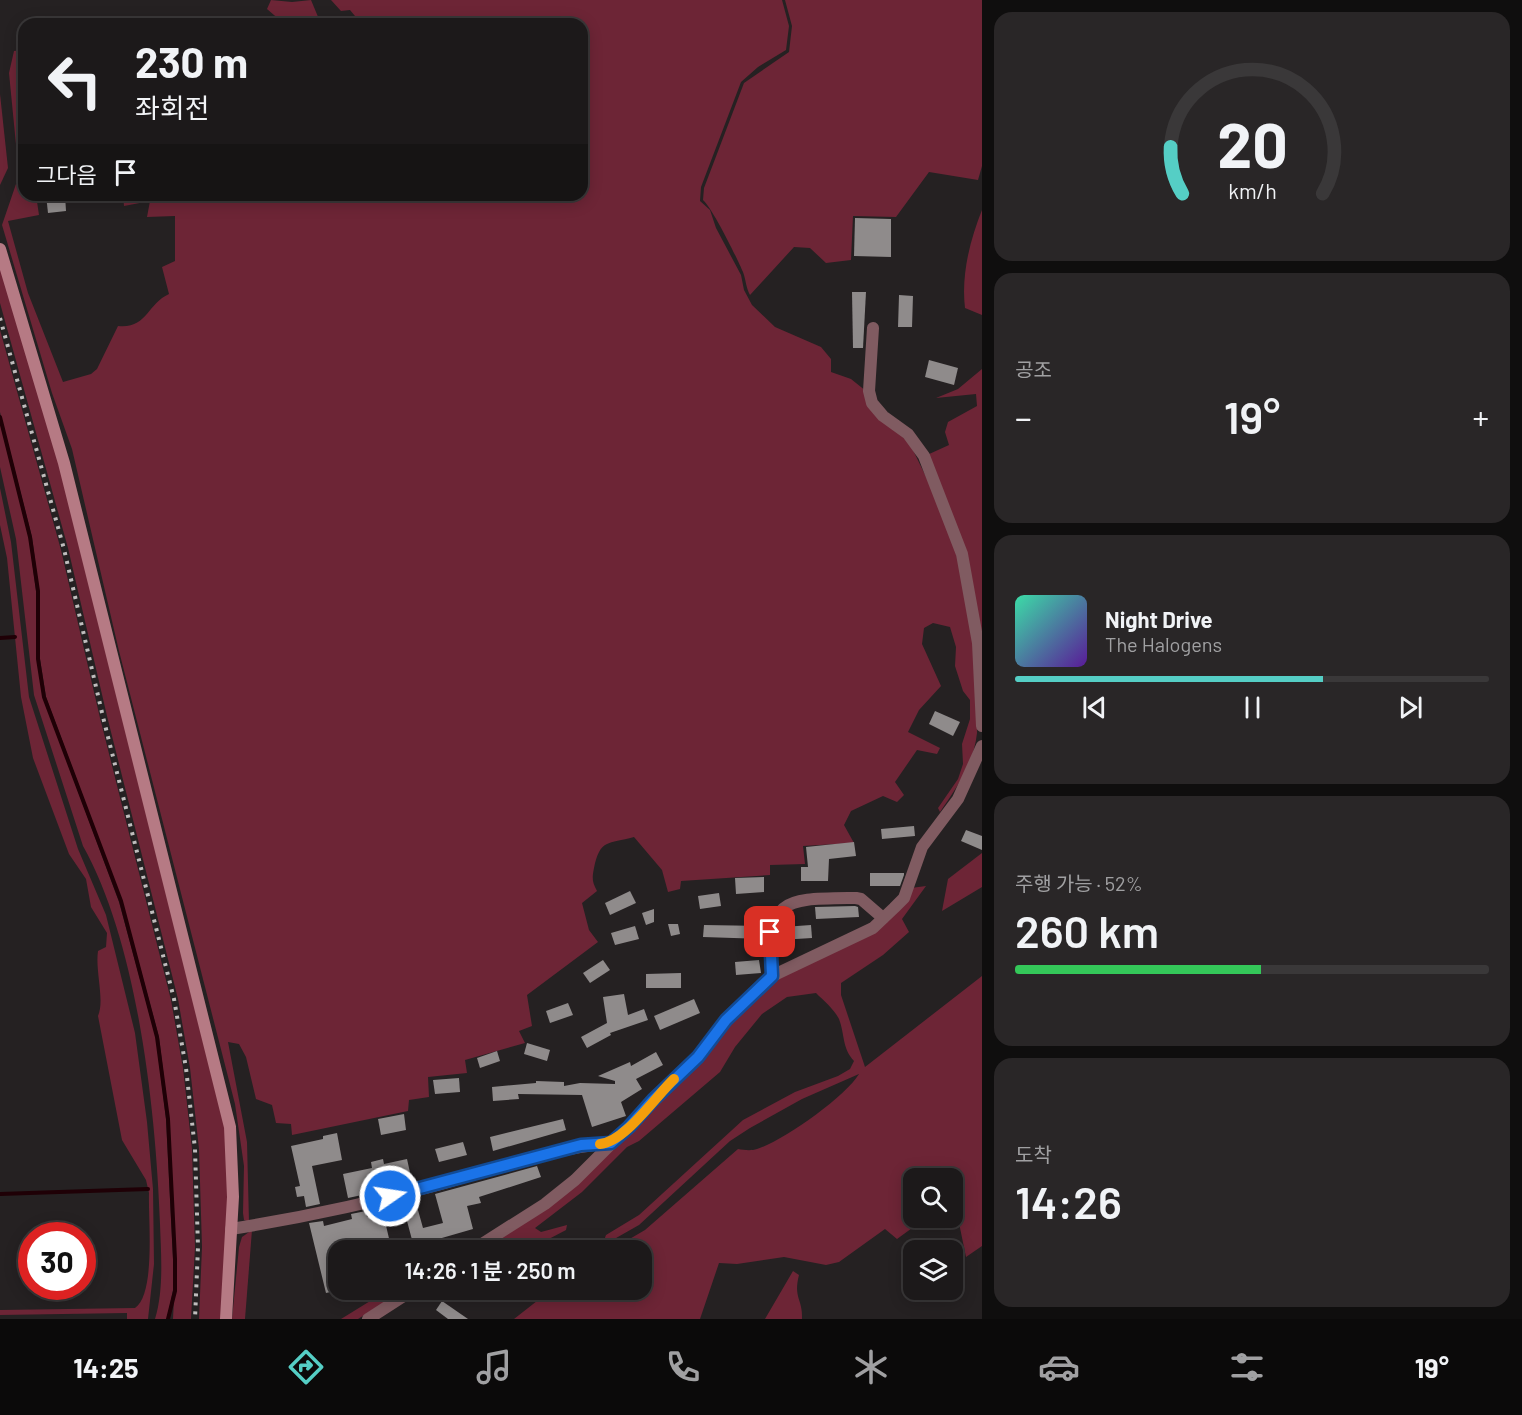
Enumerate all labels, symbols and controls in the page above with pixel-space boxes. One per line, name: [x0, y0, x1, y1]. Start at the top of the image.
text: 230 m: [135, 36, 248, 86]
icon: left: [36, 42, 114, 120]
text: 좌회전: [135, 91, 210, 123]
text: 20: [1217, 106, 1287, 180]
icon: arrive: [109, 156, 142, 189]
text: 그다음: [36, 161, 97, 187]
text: km/h: [1228, 178, 1276, 203]
text: 공조: [1015, 357, 1052, 381]
text: 19°: [1224, 389, 1280, 443]
text: −: [1015, 397, 1032, 437]
text: +: [1473, 397, 1489, 437]
text: Night Drive: [1105, 606, 1213, 632]
text: The Halogens: [1105, 632, 1222, 656]
icon: previous: [1078, 691, 1111, 724]
icon: pause: [1236, 691, 1269, 724]
icon: next: [1394, 691, 1427, 724]
text: 주행 가능 · 52%: [1015, 871, 1143, 895]
text: 260 km: [1015, 903, 1159, 957]
pin: [744, 906, 795, 957]
icon: arrive: [753, 915, 786, 948]
text: 도착: [1015, 1142, 1052, 1166]
position arrow: [358, 1164, 422, 1228]
map controls: [903, 1168, 963, 1300]
button: search: [903, 1168, 963, 1228]
text: 14:26: [1015, 1174, 1122, 1228]
speed limit sign: 30: [18, 1222, 96, 1300]
button: layers: [903, 1240, 963, 1300]
text: 14:26 · 1 분 · 250 m: [404, 1257, 576, 1283]
icon: directions: [285, 1346, 327, 1388]
icon: music: [473, 1346, 515, 1388]
icon: phone: [662, 1346, 704, 1388]
icon: climate: [850, 1346, 892, 1388]
icon: car: [1038, 1346, 1080, 1388]
icon: filters: [1226, 1346, 1268, 1388]
text: 14:25: [73, 1351, 139, 1383]
text: 19°: [1415, 1351, 1449, 1383]

